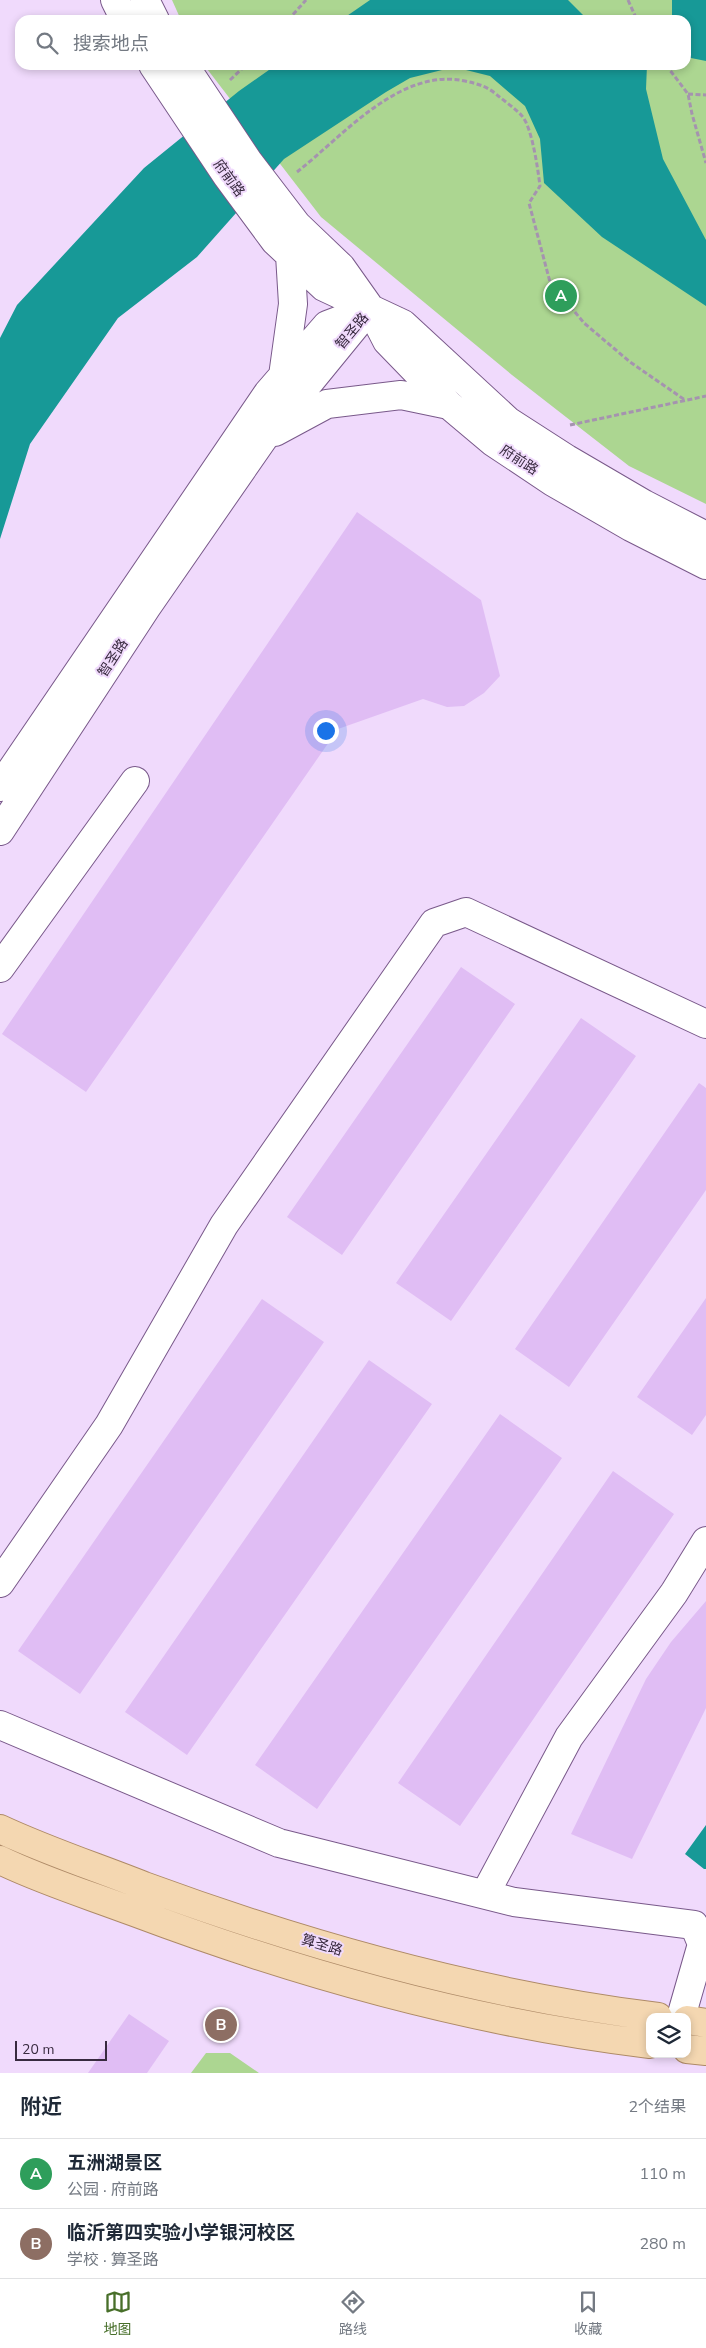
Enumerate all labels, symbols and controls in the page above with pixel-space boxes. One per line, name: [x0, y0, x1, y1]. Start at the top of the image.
search box: [15, 15, 691, 70]
icon: search: [33, 29, 61, 57]
text: 搜索地点: [73, 31, 149, 57]
street label: 府前路: [209, 155, 249, 201]
pin: A: [545, 277, 577, 315]
street label: 智圣路: [331, 309, 373, 353]
street label: 府前路: [496, 441, 542, 479]
street label: 智圣路: [94, 635, 132, 681]
your location: [313, 718, 339, 744]
street label: 算圣路: [299, 1930, 345, 1960]
pin: B: [205, 2006, 237, 2044]
map controls: [646, 2013, 691, 2058]
button: layers: [646, 2013, 691, 2058]
scale bar: [15, 2038, 108, 2061]
text: 20 m: [22, 2040, 54, 2059]
text: 附近: [20, 2093, 62, 2121]
text: 2个结果: [628, 2096, 686, 2118]
text: 五洲湖景区: [67, 2150, 162, 2176]
text: A: [30, 2163, 42, 2185]
text: 110 m: [639, 2163, 686, 2185]
text: 公园 · 府前路: [67, 2179, 159, 2201]
text: 临沂第四实验小学银河校区: [67, 2220, 295, 2246]
text: B: [30, 2233, 42, 2255]
text: 280 m: [639, 2233, 686, 2255]
text: 学校 · 算圣路: [67, 2249, 159, 2271]
tab: 地图: [104, 2288, 132, 2339]
tab: 路线: [339, 2288, 367, 2339]
tab: 收藏: [574, 2288, 602, 2339]

